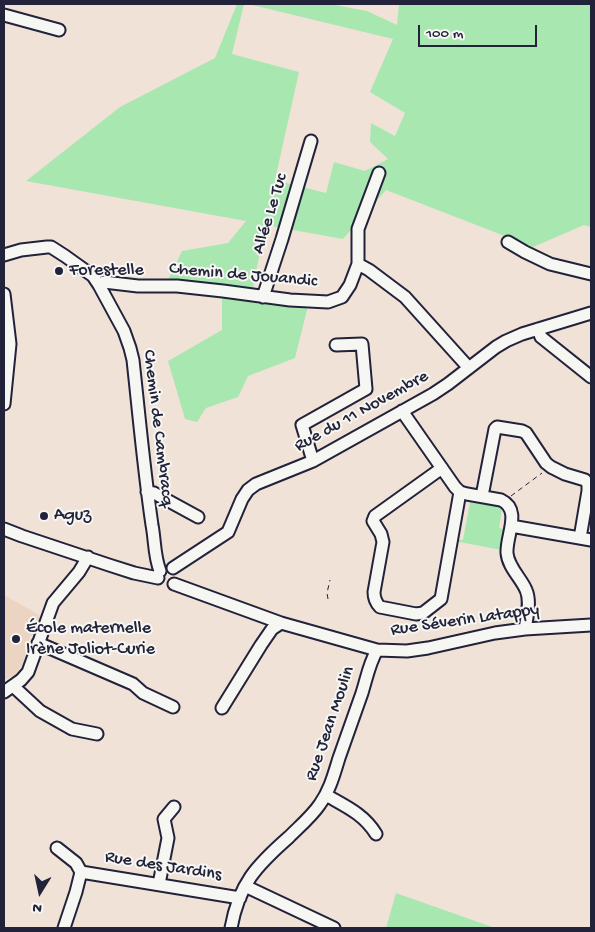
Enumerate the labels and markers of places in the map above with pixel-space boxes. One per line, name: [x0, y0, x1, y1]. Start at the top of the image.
place label: Forestelle: [69, 260, 144, 282]
marker: Forestelle: [53, 265, 65, 277]
place label: Aguz: [54, 505, 91, 527]
marker: Aguz: [38, 510, 50, 522]
place label: École maternelle Irène Joliot-Curie: [26, 618, 155, 660]
marker: École maternelle Irène Joliot-Curie: [10, 633, 22, 645]

